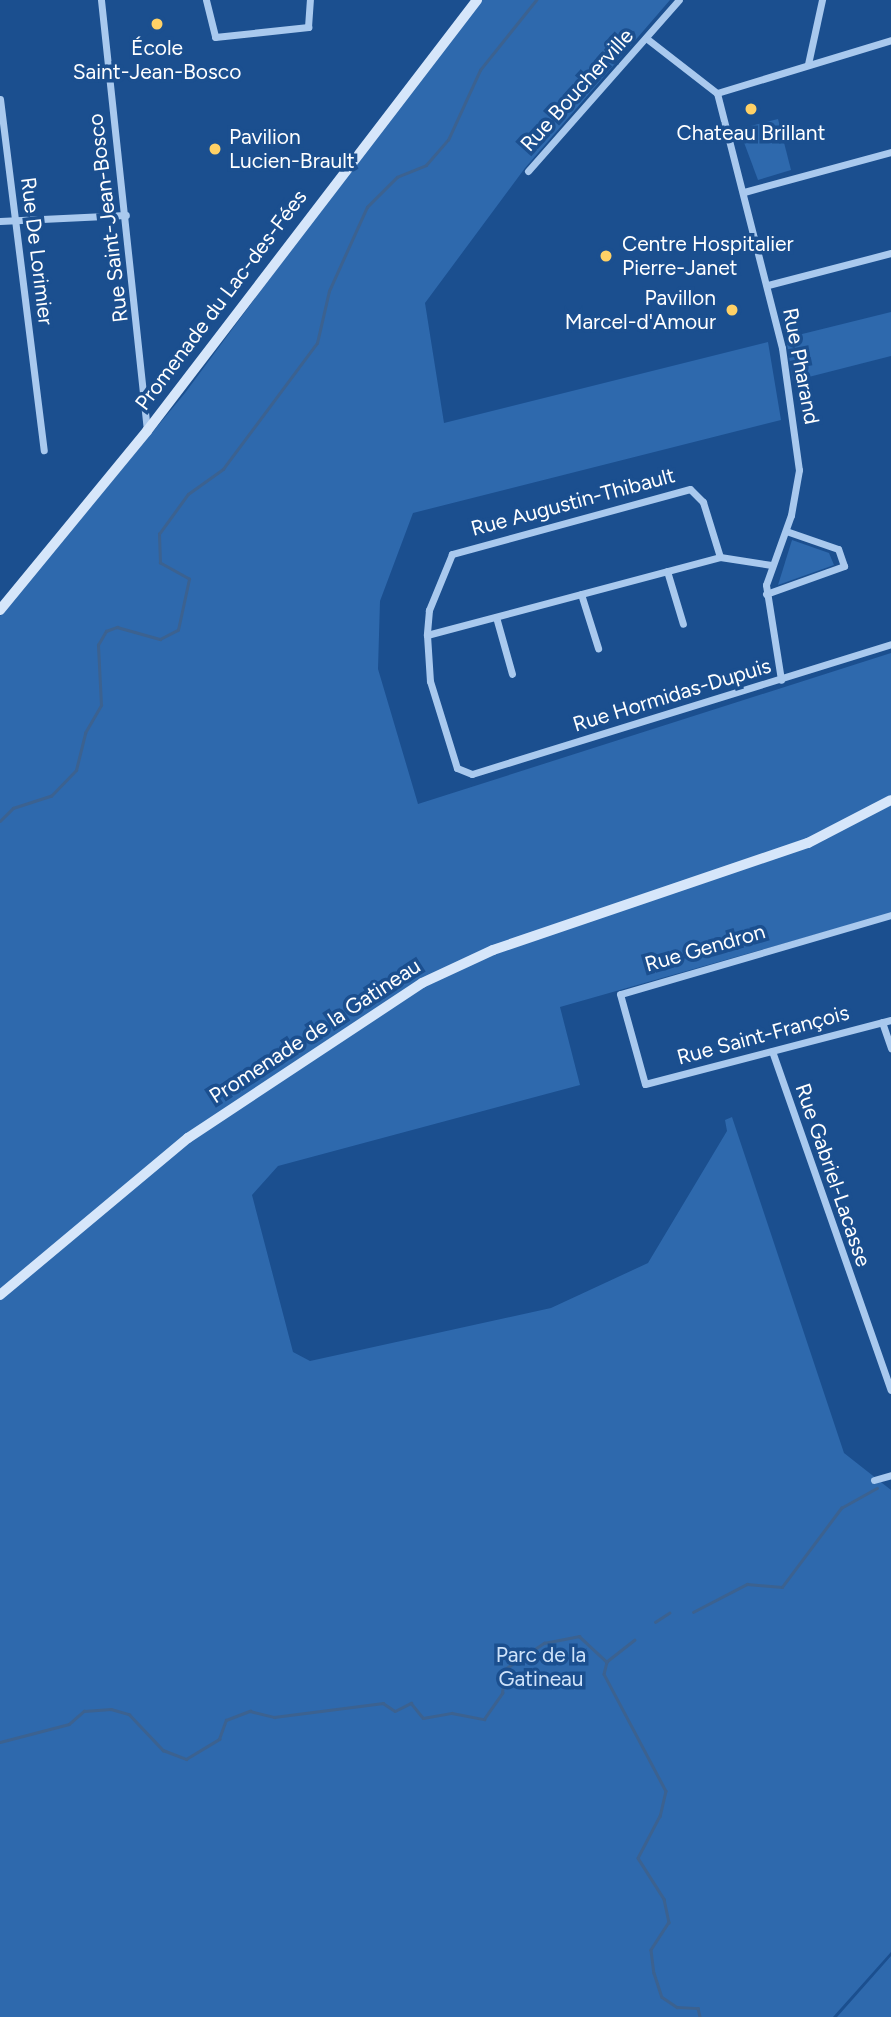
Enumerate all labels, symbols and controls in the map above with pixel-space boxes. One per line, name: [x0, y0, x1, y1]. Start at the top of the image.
marker: École Saint-Jean-Bosco: [149, 16, 165, 32]
street label: Rue Boucherville: [515, 23, 639, 157]
place label: École Saint-Jean-Bosco: [73, 35, 241, 85]
marker: Chateau Brillant: [743, 101, 759, 117]
street label: Rue Saint-Jean-Bosco: [83, 112, 133, 324]
place label: Chateau Brillant: [677, 120, 825, 146]
place label: Pavilion Lucien-Brault: [229, 124, 355, 174]
marker: Pavilion Lucien-Brault: [207, 141, 223, 157]
street label: Rue De Lorimier: [15, 176, 59, 326]
street label: Promenade du Lac-des-Fées: [130, 185, 312, 415]
place label: Centre Hospitalier Pierre-Janet: [622, 231, 794, 281]
marker: Centre Hospitalier Pierre-Janet: [596, 246, 616, 266]
place label: Pavillon Marcel-d'Amour: [565, 285, 716, 335]
marker: Pavillon Marcel-d'Amour: [722, 300, 742, 320]
street label: Rue Pharand: [777, 306, 825, 426]
street label: Rue Augustin-Thibault: [468, 463, 678, 541]
street label: Rue Hormidas-Dupuis: [570, 653, 774, 737]
street label: Rue Gendron: [642, 919, 768, 977]
street label: Promenade de la Gatineau: [205, 953, 425, 1109]
street label: Rue Saint-François: [674, 1000, 852, 1070]
street label: Rue Gabriel-Lacasse: [790, 1080, 876, 1270]
park label: Parc de la Gatineau: [496, 1642, 586, 1692]

